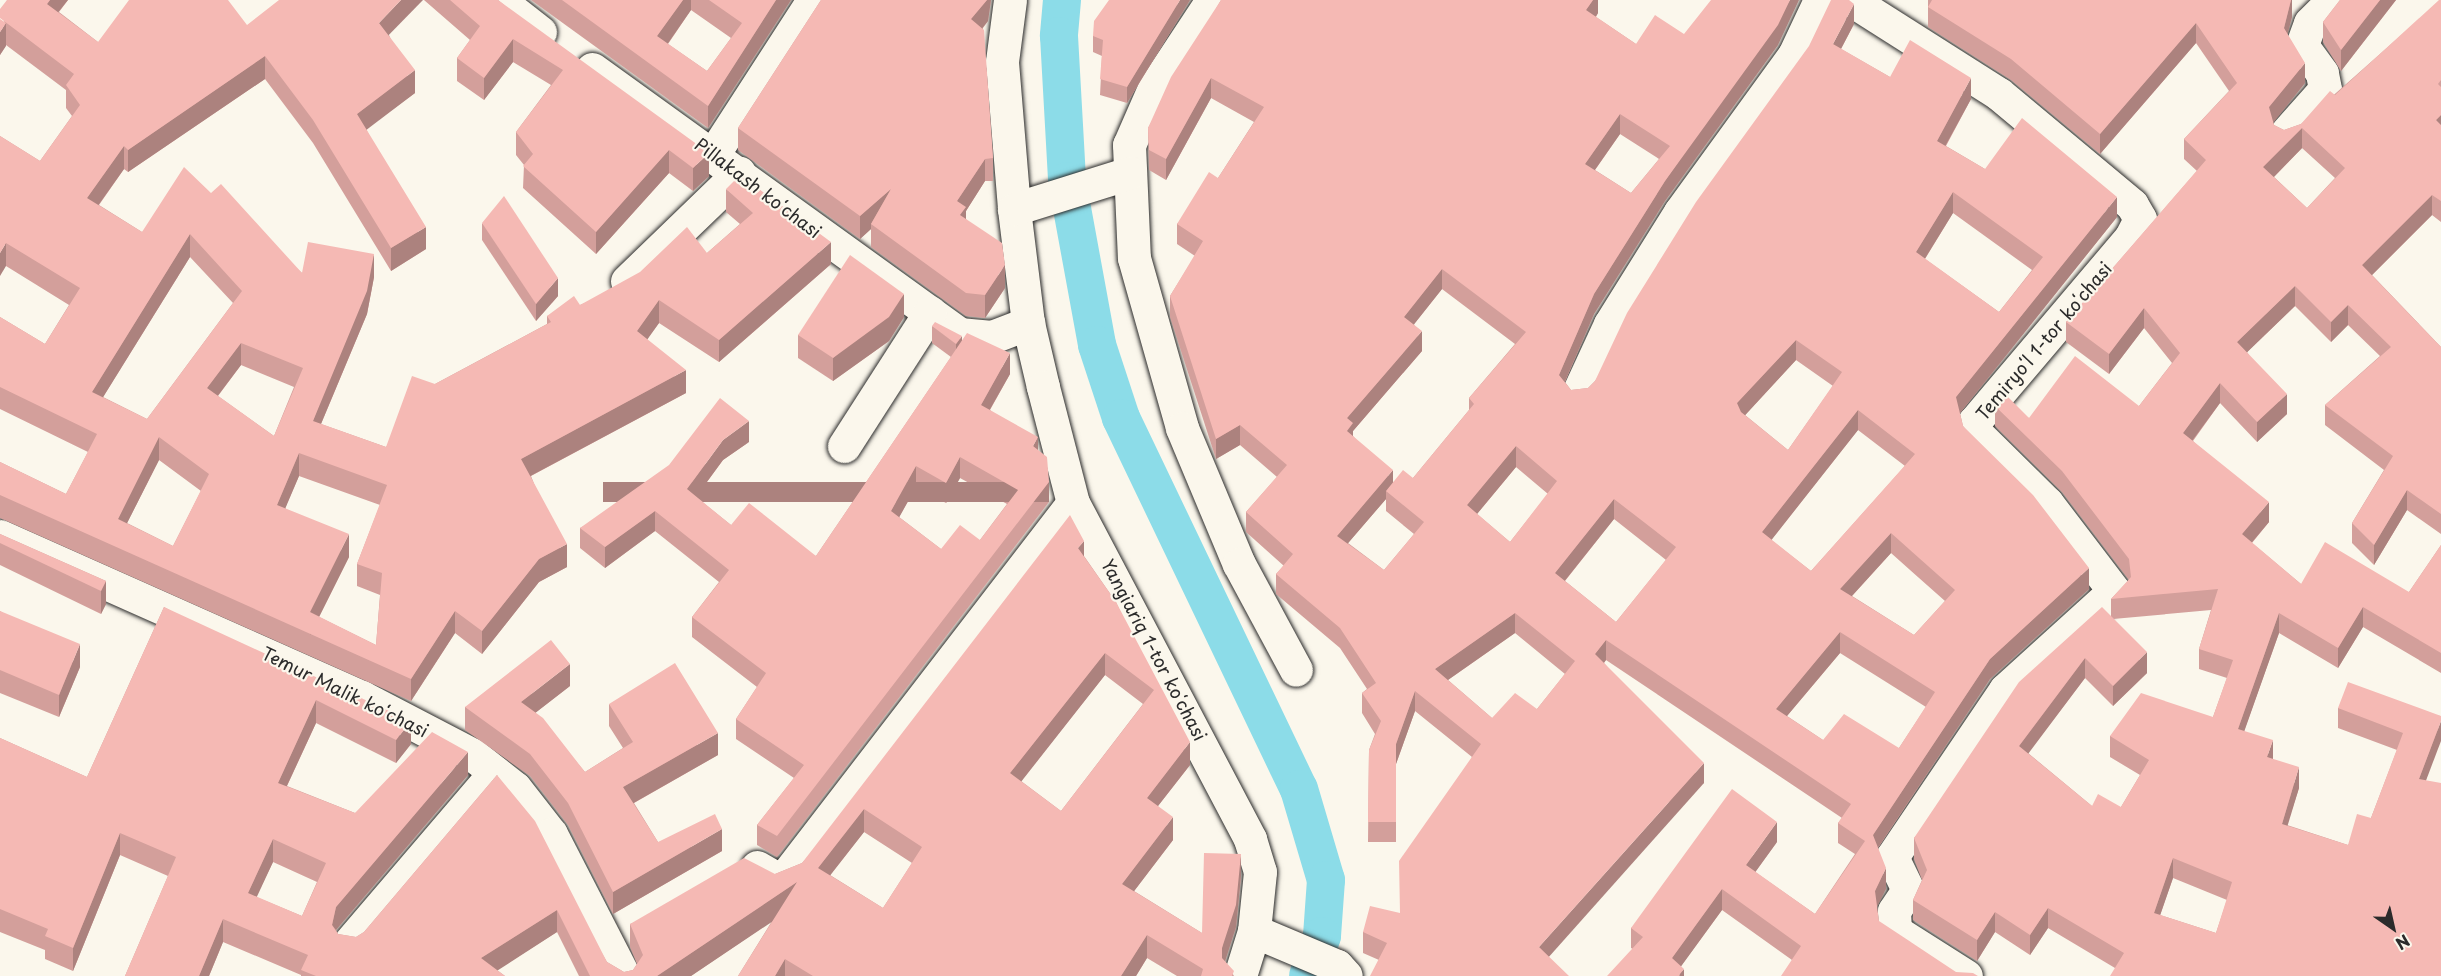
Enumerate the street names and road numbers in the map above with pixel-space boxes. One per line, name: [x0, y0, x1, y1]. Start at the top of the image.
street label: Pillakash koʻchasi: [691, 134, 825, 242]
street label: Temiryoʻl 1-tor koʻchasi: [1972, 258, 2116, 424]
street label: Yangiariq 1-tor koʻchasi: [1097, 555, 1211, 745]
street label: Temur Malik koʻchasi: [258, 642, 432, 742]

